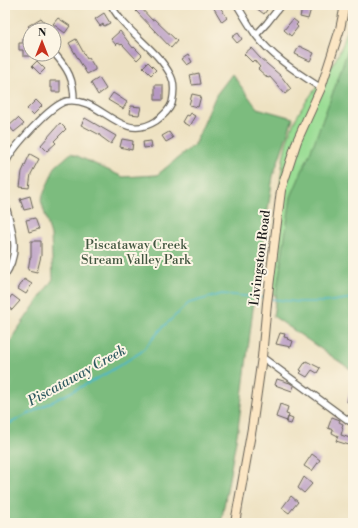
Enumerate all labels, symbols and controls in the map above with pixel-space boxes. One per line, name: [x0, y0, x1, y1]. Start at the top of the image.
north arrow: [22, 22, 62, 62]
text: N: [38, 26, 47, 40]
street label: Livingston Road: [246, 209, 274, 307]
park label: Piscataway Creek Stream Valley Park: [81, 237, 192, 268]
water label: Piscataway Creek: [24, 342, 129, 411]

